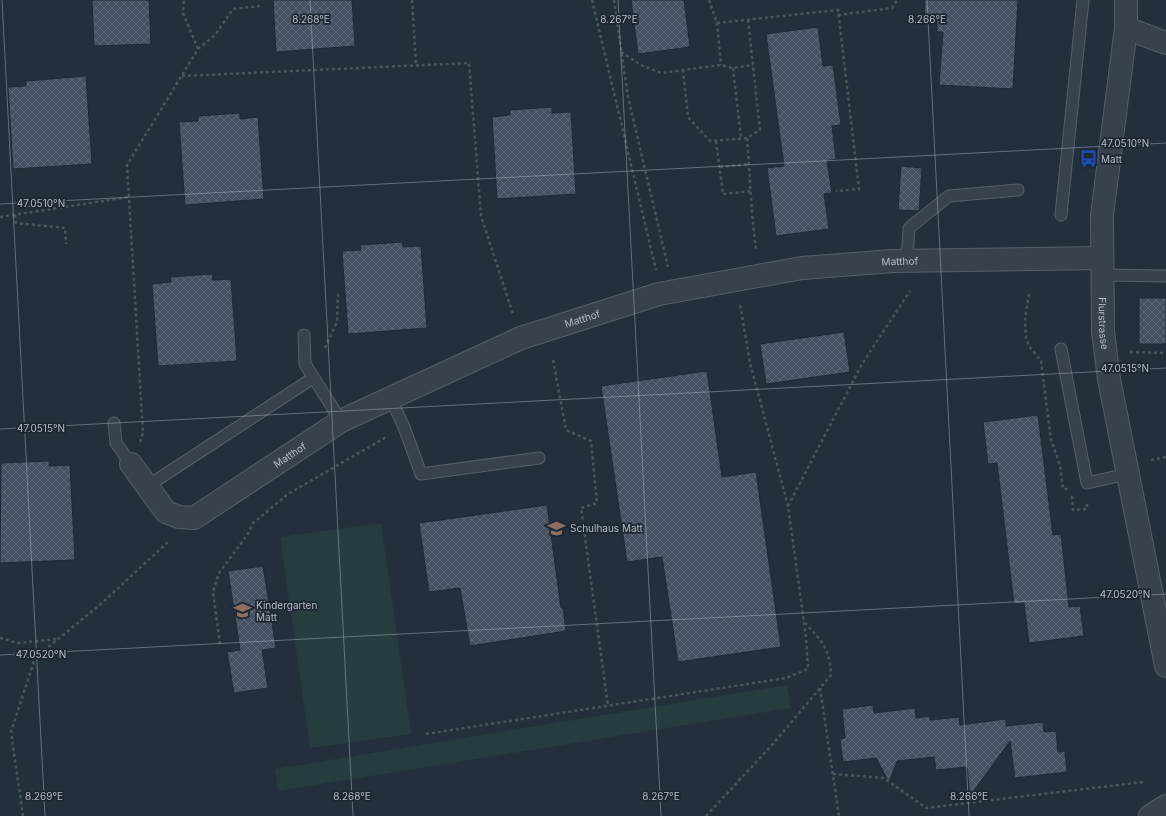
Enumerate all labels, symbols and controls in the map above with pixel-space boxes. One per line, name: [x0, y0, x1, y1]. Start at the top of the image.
text: 8.268°E: [292, 13, 330, 25]
text: 8.267°E: [600, 13, 638, 25]
text: 8.266°E: [908, 13, 946, 25]
text: 47.0510°N: [1101, 137, 1149, 149]
bus stop icon: Matt: [1078, 149, 1098, 169]
place label: Matt: [1101, 153, 1123, 165]
text: 47.0510°N: [17, 197, 65, 209]
street label: Matthof: [881, 255, 919, 268]
street label: Flurstrasse: [1097, 297, 1111, 350]
street label: Matthof: [563, 307, 602, 330]
text: 47.0515°N: [1101, 362, 1149, 374]
text: 47.0515°N: [17, 422, 65, 434]
street label: Matthof: [271, 440, 309, 470]
school or university icon: Schulhaus Matt: [547, 518, 567, 538]
place label: Schulhaus Matt: [570, 522, 644, 534]
text: 47.0520°N: [1100, 588, 1150, 600]
place label: Kindergarten Matt: [256, 599, 317, 623]
school or university icon: Kindergarten Matt: [233, 601, 253, 621]
text: 47.0520°N: [16, 648, 66, 660]
text: 8.269°E: [25, 790, 63, 802]
text: 8.268°E: [333, 790, 371, 802]
text: 8.267°E: [642, 790, 680, 802]
text: 8.266°E: [950, 790, 988, 802]

